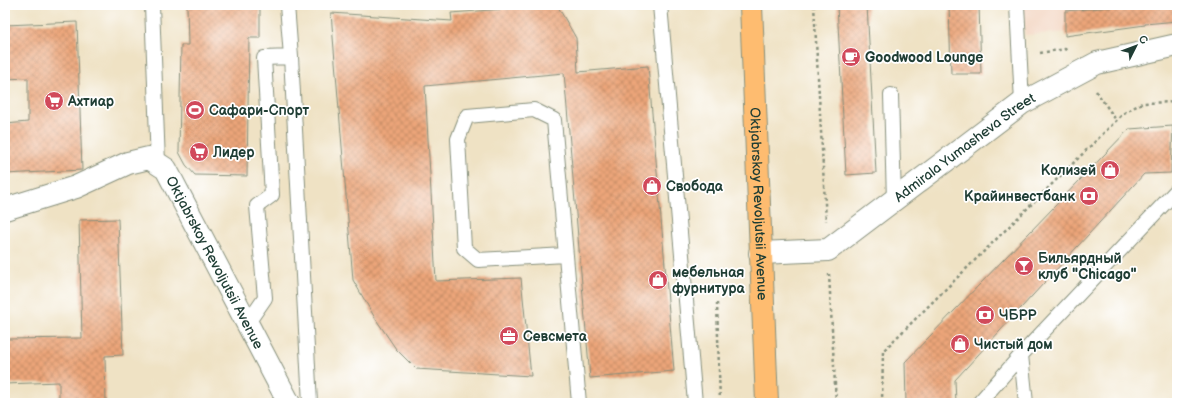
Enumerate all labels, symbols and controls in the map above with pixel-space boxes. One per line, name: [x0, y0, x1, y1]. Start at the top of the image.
north arrow: [1116, 26, 1156, 66]
text: С: [1136, 32, 1151, 47]
cafe icon: Goodwood Lounge: [840, 46, 862, 68]
place label: Goodwood Lounge: [865, 49, 983, 66]
street label: Admirala Yumasheva Street: [891, 89, 1039, 206]
supermarket icon: Ахтиар: [43, 90, 65, 112]
place label: Ахтиар: [67, 93, 115, 110]
sports icon: Сафари-Спорт: [184, 99, 206, 121]
place label: Сафари-Спорт: [209, 102, 310, 119]
street label: Oktjabrskoy Revoljutsii Avenue: [746, 107, 771, 301]
supermarket icon: Лидер: [188, 141, 210, 163]
place label: Лидер: [212, 144, 255, 161]
shop icon: Колизей: [1099, 159, 1121, 181]
place label: Колизей: [1041, 162, 1096, 179]
street label: Oktjabrskoy Revoljutsii Avenue: [162, 173, 267, 352]
shop icon: Свобода: [641, 175, 663, 197]
place label: Свобода: [666, 178, 724, 195]
bank icon: Крайинвестбанк: [1078, 185, 1100, 207]
place label: Крайинвестбанк: [964, 188, 1075, 205]
place label: Бильярдный клуб "Chicago": [1038, 250, 1137, 283]
bar icon: Бильярдный клуб "Chicago": [1013, 255, 1035, 277]
place label: мебельная фурнитура: [672, 264, 746, 297]
shop icon: мебельная фурнитура: [647, 269, 669, 291]
bank icon: ЧБРР: [974, 304, 996, 326]
place label: ЧБРР: [999, 307, 1036, 324]
office icon: Севсмета: [498, 325, 520, 347]
place label: Севсмета: [523, 328, 588, 345]
shop icon: Чистый дом: [949, 333, 971, 355]
place label: Чистый дом: [974, 336, 1053, 353]

